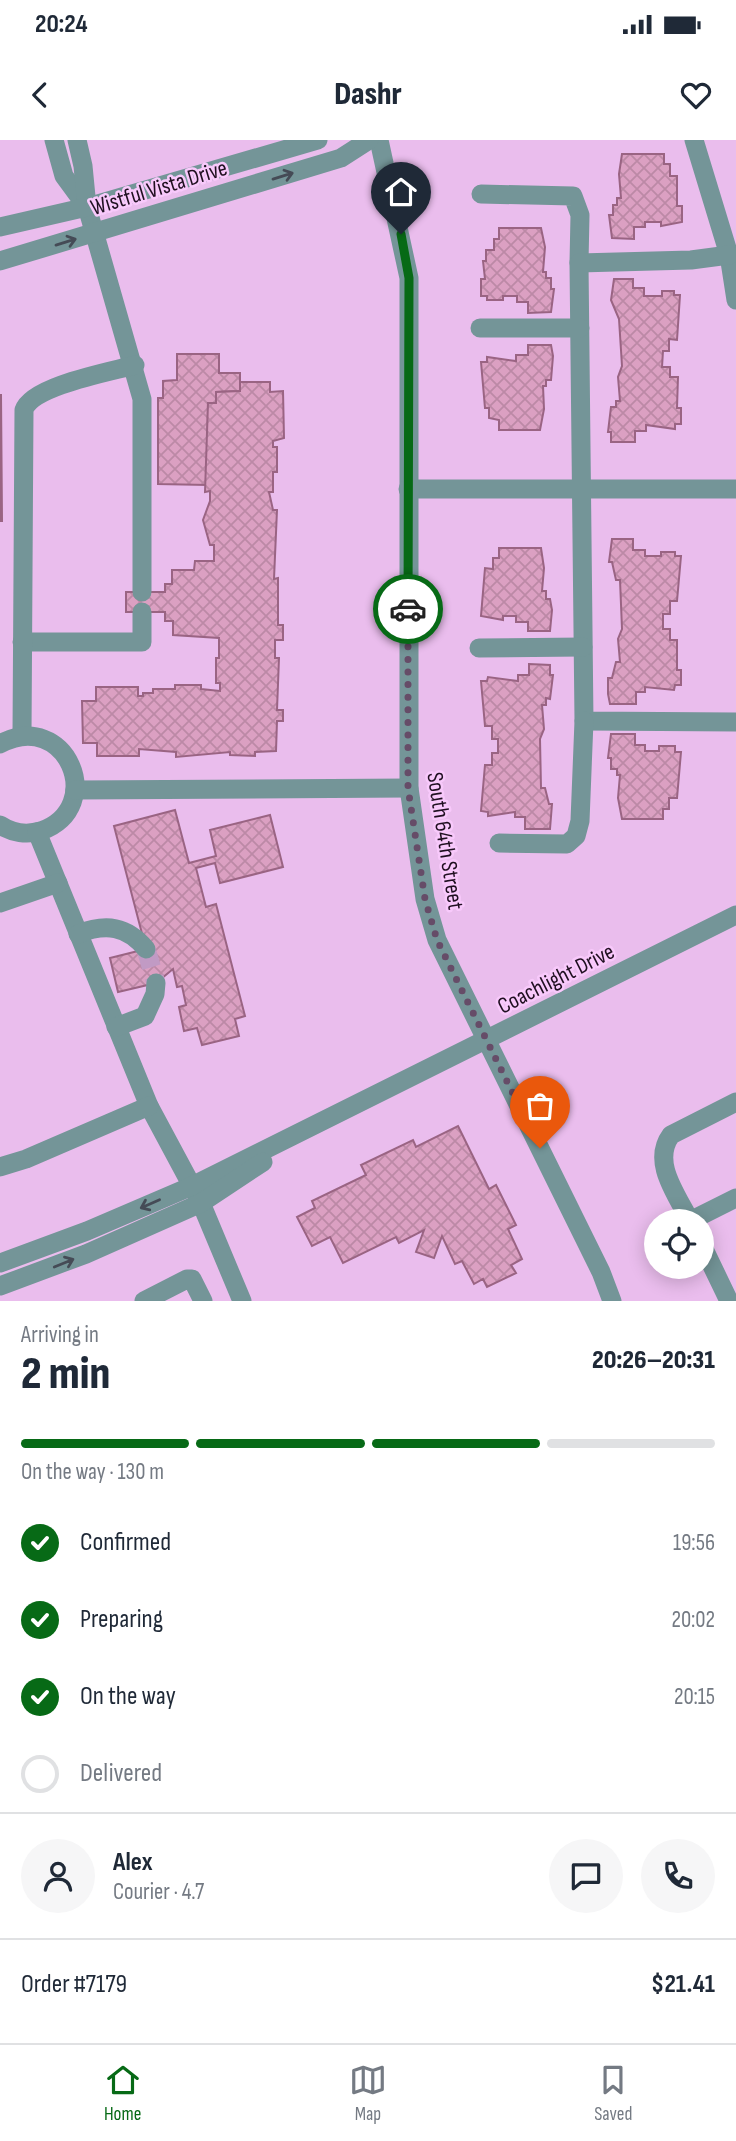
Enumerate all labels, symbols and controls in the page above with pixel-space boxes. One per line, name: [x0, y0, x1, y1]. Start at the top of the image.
text: 20:24: [35, 9, 88, 40]
text: Dashr: [334, 75, 402, 114]
icon: back: [21, 76, 59, 114]
icon: heart: [677, 76, 715, 114]
street label: Wistful Vista Drive: [87, 154, 231, 222]
pin: [371, 162, 431, 234]
one-way arrow: [272, 168, 294, 181]
icon: home: [382, 173, 420, 211]
one-way arrow: [54, 235, 76, 248]
courier: [373, 574, 443, 644]
icon: car: [389, 590, 427, 628]
street label: South 64th Street: [420, 770, 470, 912]
street label: Coachlight Drive: [493, 938, 619, 1020]
pin: [510, 1076, 570, 1148]
icon: bag: [521, 1087, 559, 1125]
one-way arrow: [140, 1198, 161, 1211]
map controls: [644, 1209, 714, 1279]
button: locate: [644, 1209, 714, 1279]
one-way arrow: [53, 1256, 74, 1269]
text: Arriving in: [21, 1321, 99, 1349]
text: 20:26–20:31: [592, 1345, 715, 1376]
text: 2 min: [21, 1347, 110, 1402]
text: On the way · 130 m: [21, 1458, 164, 1486]
icon: check: [21, 1524, 59, 1562]
text: Confirmed: [80, 1527, 171, 1558]
text: 19:56: [673, 1529, 715, 1557]
icon: check: [21, 1601, 59, 1639]
text: Preparing: [80, 1604, 163, 1635]
text: 20:02: [671, 1606, 715, 1634]
icon: check: [21, 1678, 59, 1716]
text: On the way: [80, 1681, 176, 1712]
text: 20:15: [674, 1683, 715, 1711]
text: Delivered: [80, 1758, 162, 1789]
button: person: [21, 1839, 95, 1913]
button: chat: [549, 1839, 623, 1913]
button: phone: [641, 1839, 715, 1913]
text: Alex: [113, 1847, 153, 1878]
text: Courier · 4.7: [113, 1878, 204, 1906]
text: Order #7179: [21, 1969, 127, 2000]
text: $21.41: [651, 1969, 715, 2000]
tab: Home: [104, 2061, 142, 2126]
tab: Map: [349, 2061, 387, 2126]
tab: Saved: [594, 2061, 632, 2126]

